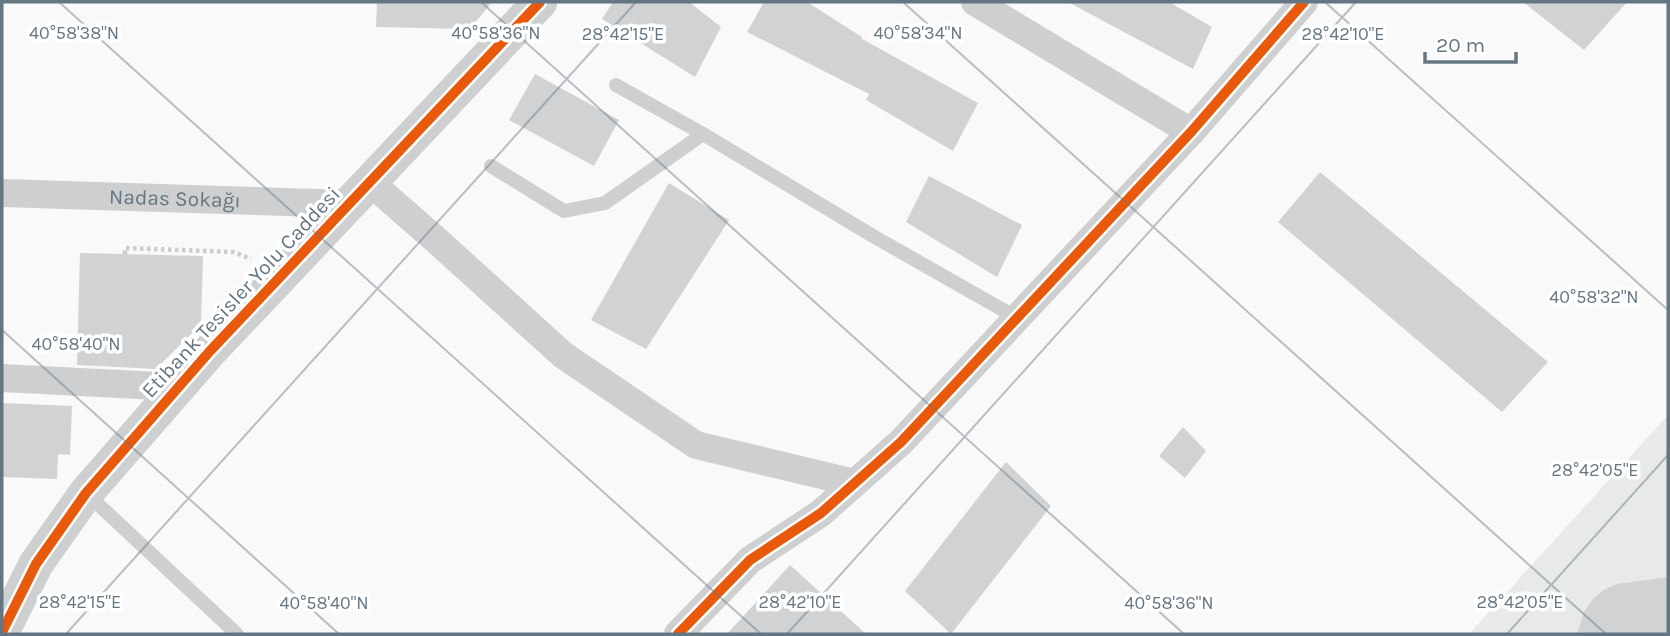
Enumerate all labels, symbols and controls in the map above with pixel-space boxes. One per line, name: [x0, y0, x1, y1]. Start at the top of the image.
scale bar: [1425, 21, 1516, 65]
text: 40°58'38"N: [29, 22, 119, 44]
text: 40°58'36"N: [451, 22, 541, 44]
text: 40°58'34"N: [873, 22, 963, 44]
text: 28°42'15"E: [582, 23, 664, 45]
text: 28°42'10"E: [1302, 23, 1384, 45]
text: 20 m: [1436, 33, 1485, 57]
street label: Etibank Tesisler Yolu Caddesi: [137, 182, 345, 402]
street label: Nadas Sokağı: [109, 184, 241, 213]
text: 40°58'32"N: [1549, 286, 1639, 308]
text: 40°58'40"N: [31, 333, 121, 355]
text: 28°42'05"E: [1552, 459, 1639, 481]
text: 28°42'15"E: [39, 591, 121, 613]
text: 28°42'10"E: [759, 591, 841, 613]
text: 28°42'05"E: [1477, 591, 1564, 613]
text: 40°58'40"N: [279, 592, 369, 614]
text: 40°58'36"N: [1124, 592, 1214, 614]

